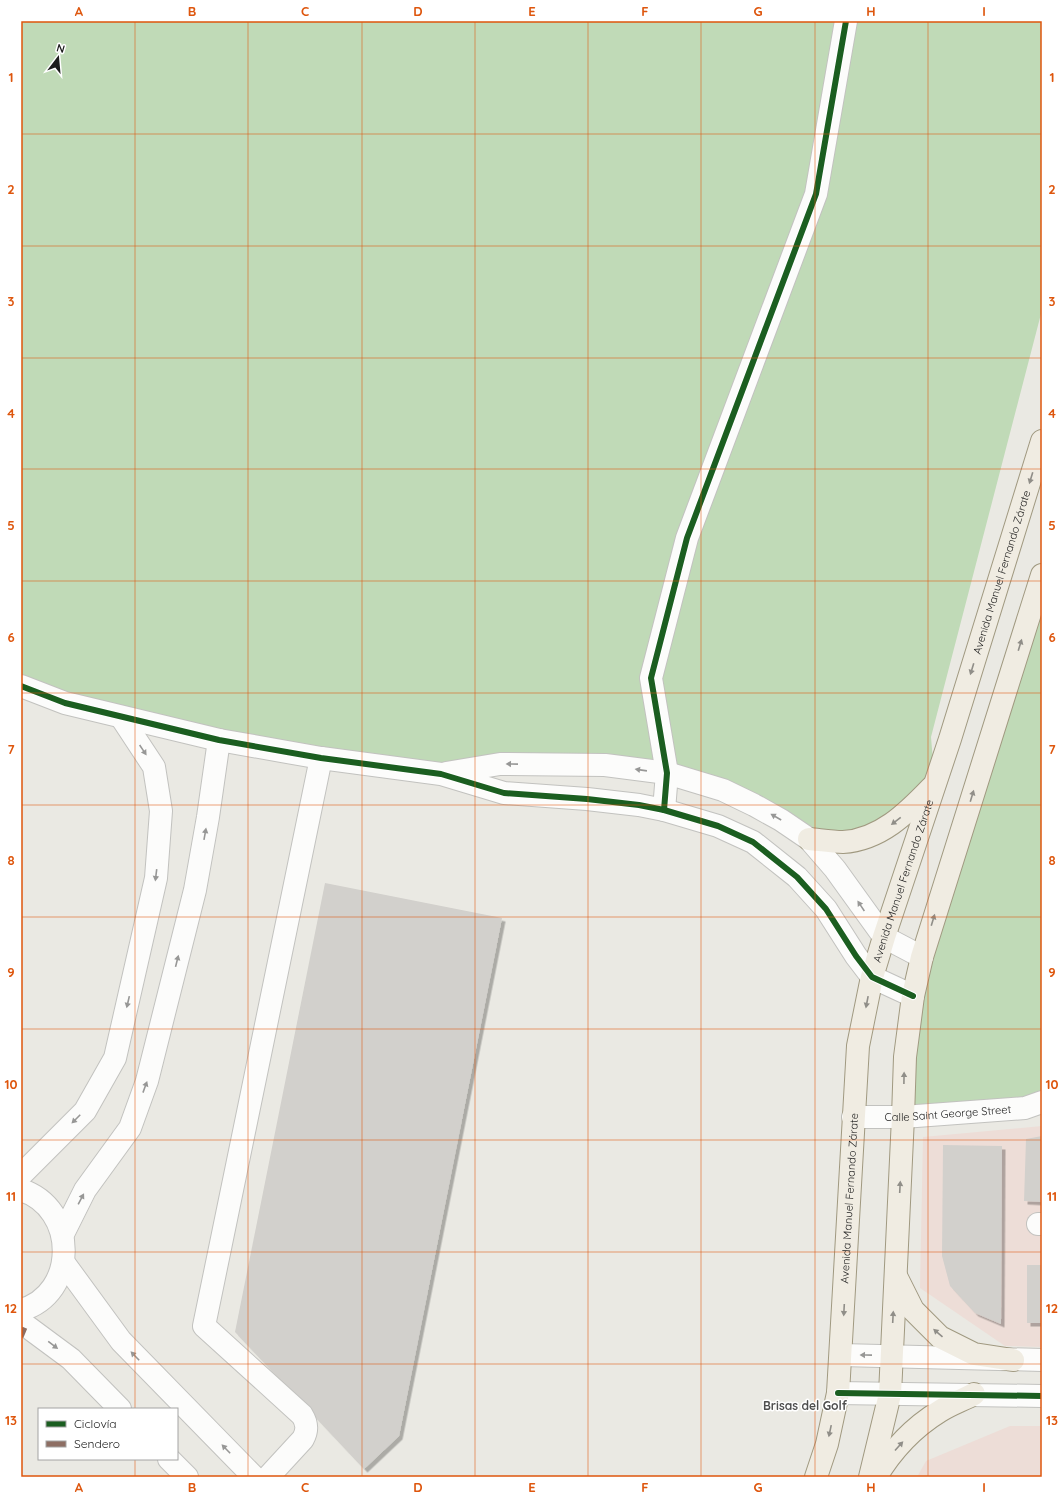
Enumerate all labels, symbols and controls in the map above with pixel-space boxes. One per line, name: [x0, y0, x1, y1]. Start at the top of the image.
text: A: [75, 3, 84, 19]
text: B: [188, 3, 196, 19]
text: C: [301, 3, 309, 19]
text: D: [413, 3, 423, 19]
text: E: [528, 3, 536, 19]
text: F: [641, 3, 649, 19]
text: G: [753, 3, 763, 19]
text: H: [866, 3, 876, 19]
text: I: [982, 3, 986, 19]
north arrow: [38, 38, 78, 78]
text: N: [55, 41, 67, 56]
text: 1: [8, 69, 14, 85]
text: 1: [1049, 69, 1055, 85]
text: 2: [7, 181, 15, 197]
text: 2: [1048, 181, 1056, 197]
text: 3: [8, 293, 15, 309]
text: 3: [1049, 293, 1056, 309]
text: 4: [7, 405, 15, 421]
text: 4: [1048, 405, 1056, 421]
one-way arrow: [1028, 472, 1034, 484]
street label: Avenida Manuel Fernando Zárate: [970, 489, 1033, 656]
text: 5: [7, 517, 15, 533]
text: 5: [1048, 517, 1056, 533]
text: 6: [7, 629, 15, 645]
text: 6: [1048, 629, 1056, 645]
one-way arrow: [1017, 639, 1023, 651]
one-way arrow: [969, 663, 975, 675]
text: 7: [7, 741, 15, 757]
text: 7: [1048, 741, 1056, 757]
one-way arrow: [139, 744, 147, 755]
one-way arrow: [505, 761, 518, 767]
one-way arrow: [635, 767, 647, 773]
one-way arrow: [969, 790, 975, 802]
street label: Avenida Manuel Fernando Zárate: [870, 798, 936, 964]
one-way arrow: [770, 814, 782, 821]
one-way arrow: [891, 816, 902, 825]
one-way arrow: [202, 828, 208, 840]
text: 8: [7, 852, 15, 868]
text: 8: [1048, 852, 1056, 868]
one-way arrow: [152, 869, 159, 881]
one-way arrow: [857, 900, 865, 911]
one-way arrow: [930, 914, 936, 926]
one-way arrow: [174, 955, 180, 967]
text: 9: [7, 964, 15, 980]
text: 9: [1048, 964, 1056, 980]
one-way arrow: [124, 996, 130, 1008]
one-way arrow: [864, 996, 870, 1008]
one-way arrow: [901, 1071, 907, 1084]
text: 10: [4, 1076, 18, 1092]
text: 10: [1045, 1076, 1059, 1092]
one-way arrow: [142, 1081, 148, 1093]
street label: Calle Saint George Street: [885, 1102, 1012, 1124]
street label: Avenida Manuel Fernando Zárate: [837, 1113, 861, 1284]
one-way arrow: [71, 1114, 81, 1124]
one-way arrow: [896, 1181, 903, 1193]
text: 11: [6, 1188, 16, 1204]
text: 11: [1047, 1188, 1057, 1204]
one-way arrow: [77, 1193, 84, 1205]
text: 12: [5, 1300, 17, 1316]
text: 12: [1046, 1300, 1058, 1316]
one-way arrow: [840, 1304, 847, 1316]
one-way arrow: [890, 1310, 896, 1323]
one-way arrow: [932, 1329, 943, 1338]
one-way arrow: [47, 1341, 58, 1349]
one-way arrow: [130, 1351, 140, 1361]
one-way arrow: [860, 1352, 872, 1359]
district label: Brisas del Golf: [763, 1398, 848, 1413]
legend: [38, 1408, 178, 1460]
text: 13: [5, 1412, 17, 1428]
text: 13: [1046, 1412, 1058, 1428]
text: Ciclovía: [74, 1416, 117, 1431]
one-way arrow: [826, 1425, 832, 1437]
text: Sendero: [74, 1436, 120, 1451]
one-way arrow: [894, 1441, 904, 1451]
one-way arrow: [221, 1444, 231, 1454]
text: A: [75, 1479, 84, 1495]
text: B: [188, 1479, 196, 1495]
text: C: [301, 1479, 309, 1495]
text: D: [413, 1479, 423, 1495]
text: E: [528, 1479, 536, 1495]
text: F: [641, 1479, 649, 1495]
text: G: [753, 1479, 763, 1495]
text: H: [866, 1479, 876, 1495]
text: I: [982, 1479, 986, 1495]

